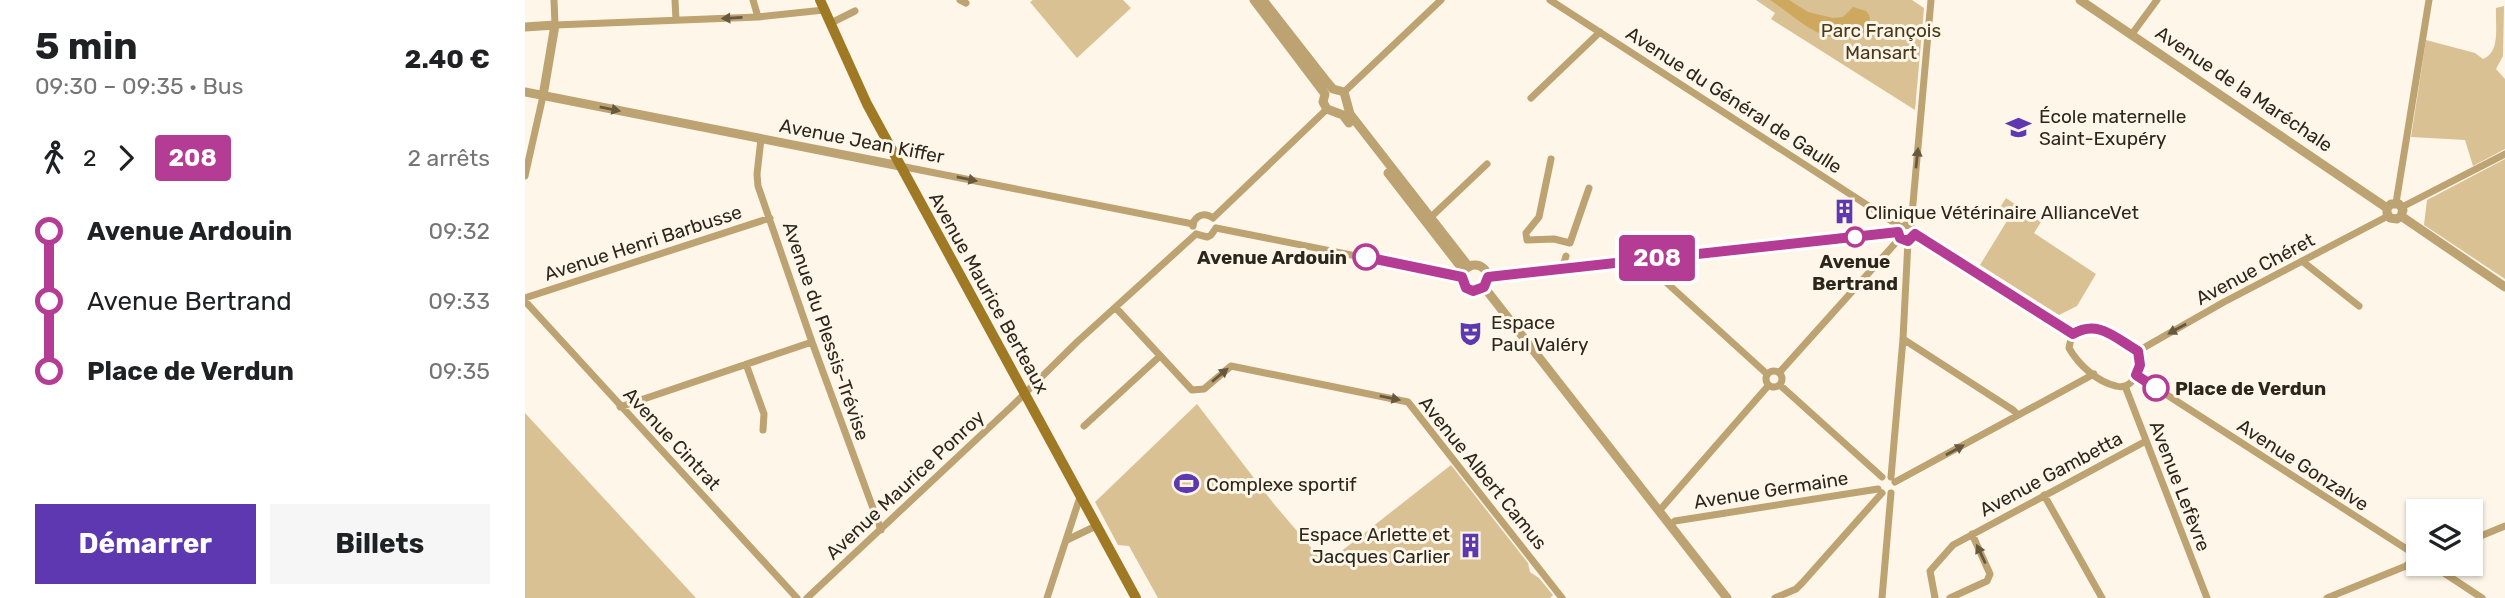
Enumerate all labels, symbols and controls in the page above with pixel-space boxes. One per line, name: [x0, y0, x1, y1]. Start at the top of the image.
one-way arrow: [721, 12, 743, 23]
park label: Parc François Mansart: [1821, 19, 1941, 64]
street label: Avenue de la Maréchale: [2151, 21, 2337, 157]
street label: Avenue du Général de Gaulle: [1622, 22, 1846, 178]
text: 5 min: [35, 23, 138, 69]
text: 2.40 €: [405, 44, 490, 75]
text: 09:30 – 09:35 · Bus: [35, 72, 243, 100]
one-way arrow: [599, 104, 621, 115]
place label: École maternelle Saint-Exupéry: [2039, 105, 2186, 150]
school or university icon: École maternelle Saint-Exupéry: [2005, 113, 2033, 141]
street label: Avenue Jean Kiffer: [778, 114, 947, 168]
icon: walk: [35, 139, 73, 177]
icon: forward: [107, 139, 145, 177]
text: 2: [83, 144, 97, 172]
text: 208: [169, 144, 217, 172]
text: 2 arrêts: [407, 144, 490, 172]
one-way arrow: [1912, 147, 1923, 169]
one-way arrow: [956, 174, 978, 185]
street label: Avenue Maurice Berteaux: [924, 188, 1054, 398]
building icon: Clinique Vétérinaire AllianceVet: [1831, 198, 1859, 226]
street label: Avenue Henri Barbusse: [541, 200, 745, 286]
place label: Clinique Vétérinaire AllianceVet: [1865, 201, 2140, 224]
text: Avenue Ardouin: [87, 216, 292, 247]
text: 09:32: [429, 217, 490, 245]
street label: Avenue du Plessis-Trévise: [778, 219, 874, 443]
marker: Avenue Bertrand: [1845, 227, 1865, 247]
street label: Avenue Chéret: [2192, 228, 2319, 310]
line badge: 208: [1617, 235, 1697, 281]
marker: Avenue Ardouin: [1353, 244, 1379, 270]
text: 208: [1633, 244, 1681, 272]
place label: Avenue Ardouin: [1197, 246, 1347, 269]
place label: Avenue Bertrand: [1812, 250, 1898, 295]
text: Avenue Bertrand: [87, 286, 292, 317]
text: 09:33: [428, 287, 490, 315]
place label: Espace Paul Valéry: [1491, 311, 1589, 356]
theatre icon: Espace Paul Valéry: [1457, 319, 1485, 347]
one-way arrow: [2167, 323, 2186, 335]
text: Place de Verdun: [87, 356, 294, 387]
text: 09:35: [428, 357, 490, 385]
one-way arrow: [1211, 367, 1229, 383]
marker: Place de Verdun: [2143, 375, 2169, 401]
place label: Place de Verdun: [2175, 377, 2326, 400]
street label: Avenue Cintrat: [619, 383, 726, 496]
street label: Avenue Albert Camus: [1414, 392, 1552, 554]
one-way arrow: [1379, 393, 1401, 404]
street label: Avenue Maurice Ponroy: [821, 406, 989, 564]
street label: Avenue Gonzalve: [2233, 414, 2373, 516]
street label: Avenue Lefèvre: [2145, 418, 2215, 554]
street label: Avenue Gambetta: [1976, 427, 2126, 521]
one-way arrow: [1945, 444, 1965, 456]
street label: Avenue Germaine: [1692, 466, 1850, 514]
sports icon: Complexe sportif: [1172, 470, 1200, 498]
place label: Complexe sportif: [1206, 473, 1357, 496]
map controls: [2406, 499, 2483, 576]
button: layers: [2406, 499, 2483, 576]
button: Démarrer: [35, 504, 256, 584]
button: Billets: [270, 504, 490, 584]
place label: Espace Arlette et Jacques Carlier: [1298, 523, 1451, 568]
building icon: Espace Arlette et Jacques Carlier: [1456, 531, 1484, 559]
one-way arrow: [1975, 543, 1986, 564]

